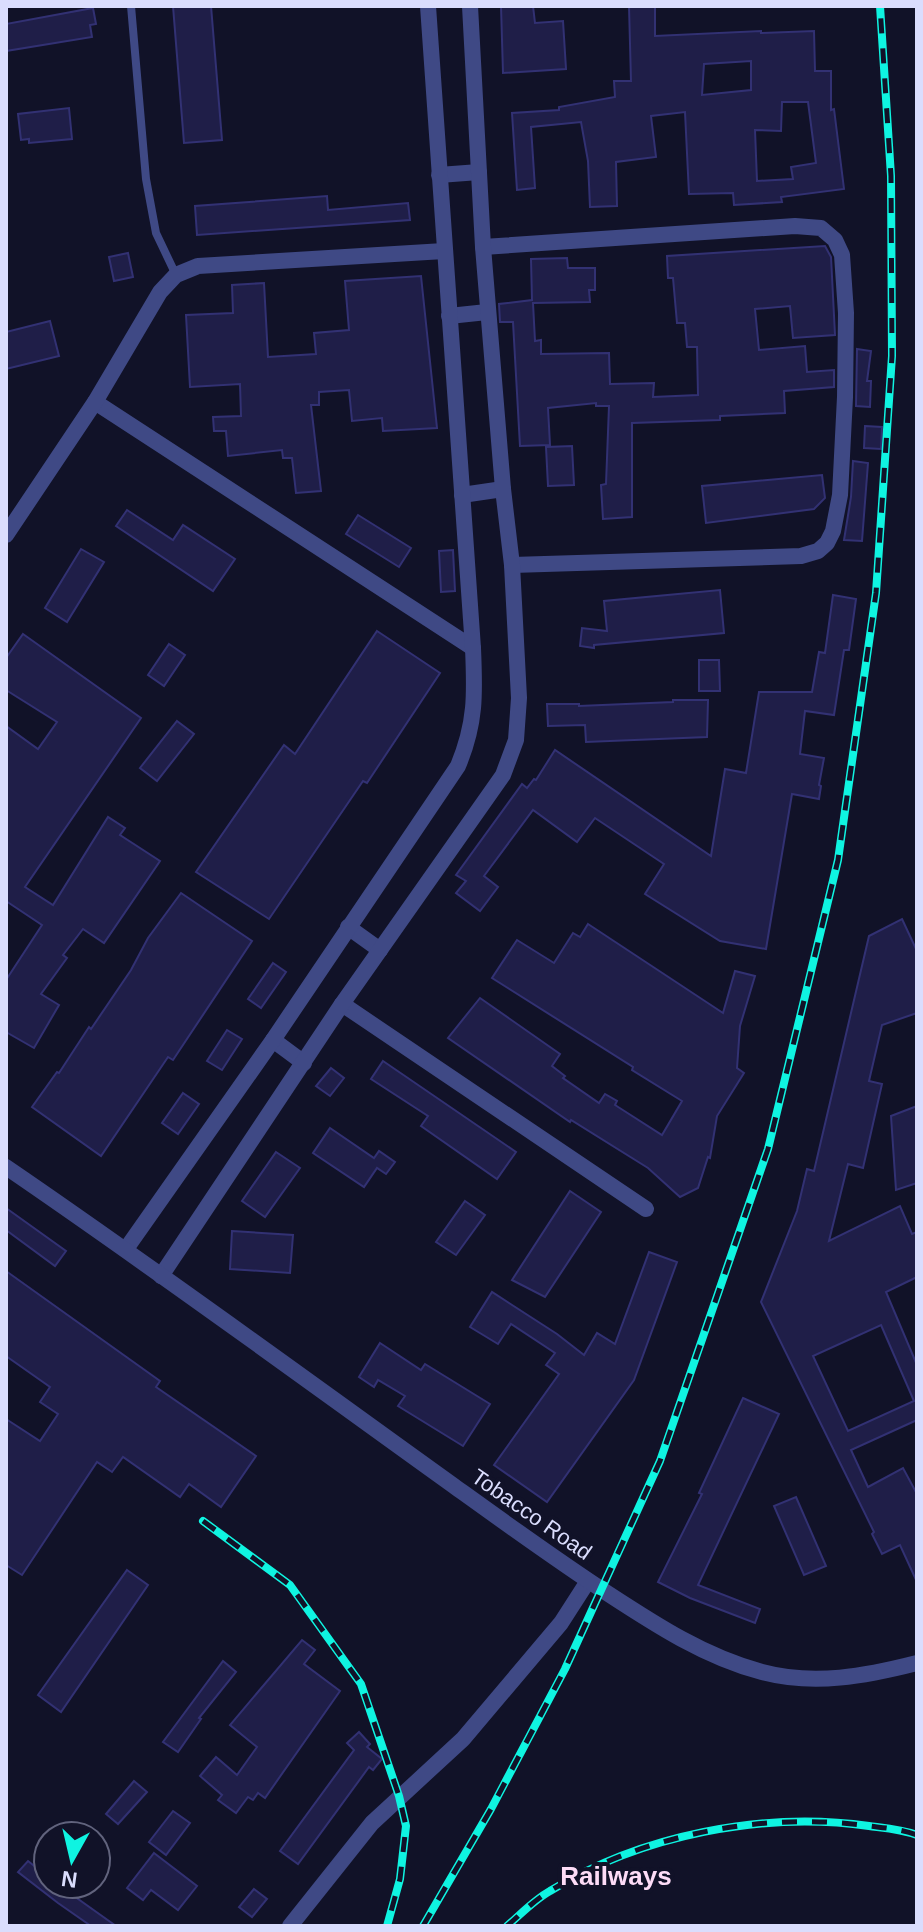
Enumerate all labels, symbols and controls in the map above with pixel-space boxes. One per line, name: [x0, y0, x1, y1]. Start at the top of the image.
street label: Tobacco Road: [467, 1464, 596, 1565]
north arrow: [32, 1820, 112, 1900]
district label: Railways: [560, 1861, 672, 1891]
text: N: [60, 1866, 79, 1893]

